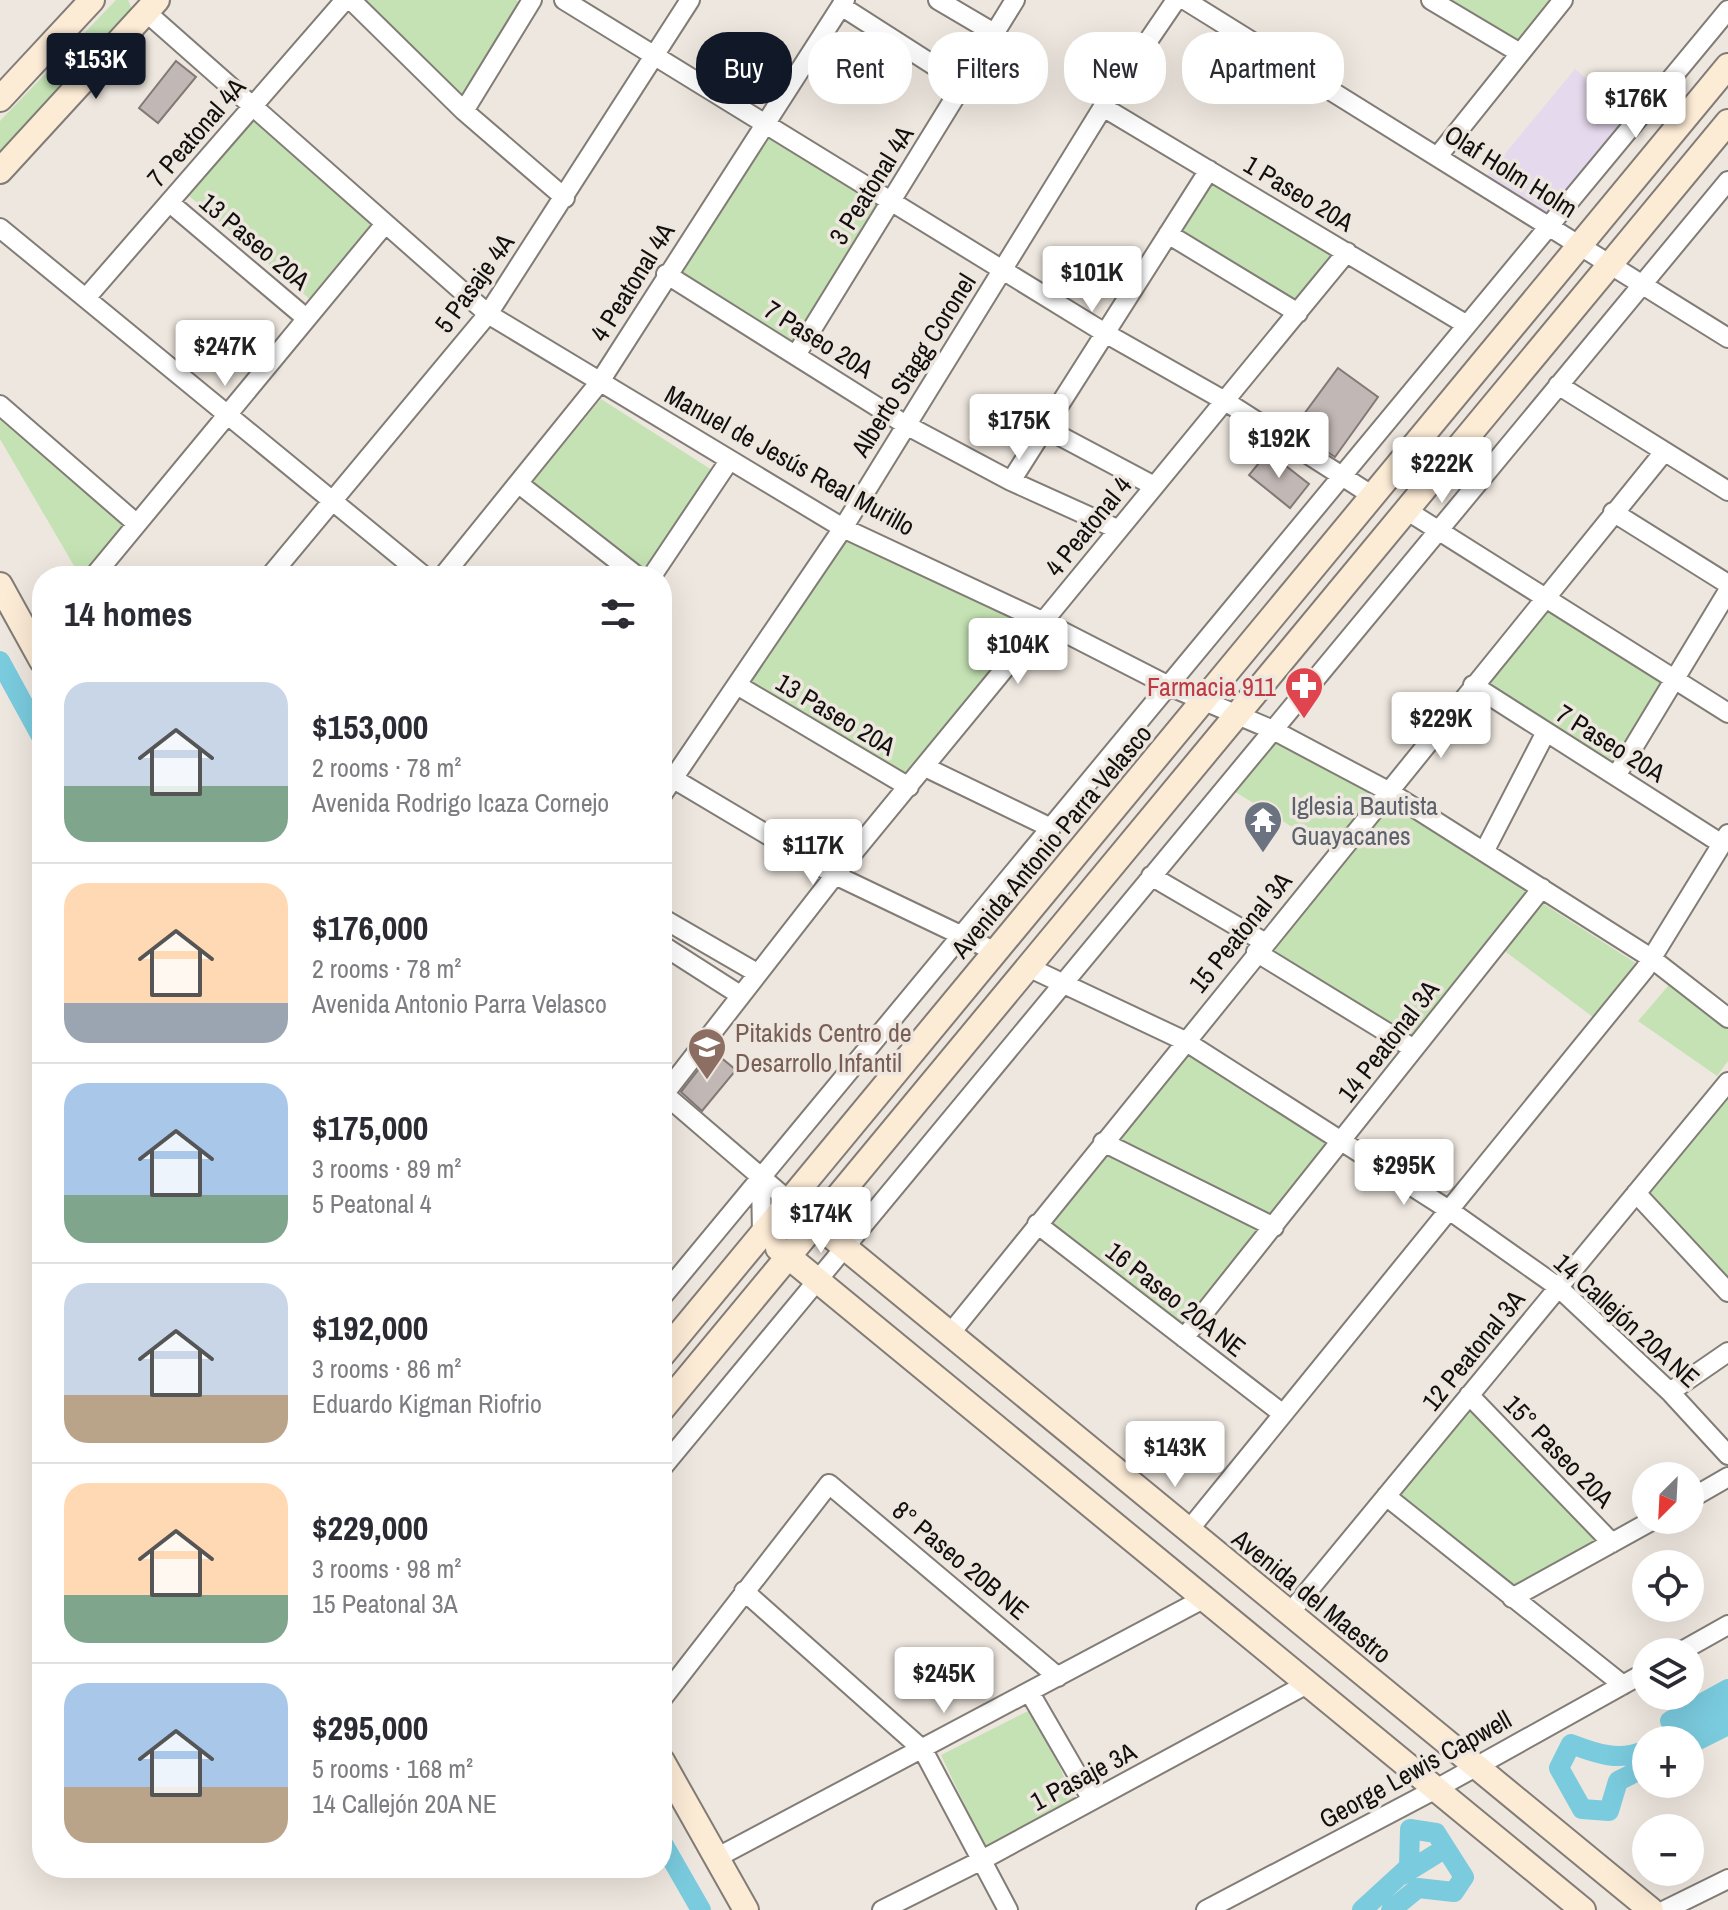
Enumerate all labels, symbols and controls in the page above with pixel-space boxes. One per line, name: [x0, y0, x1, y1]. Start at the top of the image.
chip: Buy: [696, 32, 792, 104]
chip: Rent: [808, 32, 912, 104]
chip: Filters: [928, 32, 1048, 104]
chip: New: [1064, 32, 1166, 104]
chip: Apartment: [1182, 32, 1344, 104]
pin: $153K: [40, 33, 152, 101]
text: $153K: [65, 41, 127, 76]
street label: 7 Peatonal 4A: [139, 69, 254, 194]
pin: $176K: [1580, 72, 1692, 140]
text: $176K: [1605, 80, 1667, 115]
street label: Olaf Holm Holm: [1438, 116, 1584, 226]
street label: 3 Peatonal 4A: [821, 118, 922, 251]
street label: 1 Paseo 20A: [1238, 147, 1361, 240]
street label: 13 Paseo 20A: [192, 185, 318, 298]
street label: 4 Peatonal 4A: [582, 215, 683, 348]
street label: 5 Pasaje 4A: [426, 226, 522, 340]
pin: $101K: [1036, 246, 1148, 314]
text: $101K: [1061, 254, 1123, 289]
street label: Alberto Stagg Coronel: [842, 267, 983, 464]
street label: 7 Paseo 20A: [758, 292, 881, 387]
pin: $247K: [169, 320, 281, 388]
text: $247K: [194, 328, 256, 363]
street label: Manuel de Jesús Real Murillo: [659, 377, 921, 543]
pin: $175K: [963, 394, 1075, 462]
text: $175K: [988, 402, 1050, 437]
pin: $192K: [1223, 412, 1335, 480]
text: $192K: [1248, 420, 1310, 455]
pin: $222K: [1386, 437, 1498, 505]
text: $222K: [1411, 445, 1473, 480]
street label: 4 Peatonal 4: [1037, 468, 1139, 584]
text: 14 homes: [64, 591, 193, 637]
icon: filters: [596, 592, 640, 636]
pin: $104K: [962, 618, 1074, 686]
text: $104K: [987, 626, 1049, 661]
street label: 13 Paseo 20A: [770, 665, 903, 764]
pharmacy icon: Farmacia 911: [1283, 665, 1325, 720]
place label: Farmacia 911: [1147, 669, 1276, 704]
pin: $229K: [1385, 692, 1497, 760]
street label: 7 Paseo 20A: [1550, 696, 1673, 791]
text: $229K: [1410, 700, 1472, 735]
text: $153,000: [312, 704, 428, 750]
icon: home: [128, 714, 224, 810]
street label: Avenida Antonio Parra Velasco: [942, 717, 1159, 966]
text: 2 rooms · 78 m²: [312, 750, 461, 785]
text: Avenida Rodrigo Icaza Cornejo: [312, 785, 609, 820]
place label: Iglesia Bautista Guayacanes: [1291, 788, 1438, 853]
temple icon: Iglesia Bautista Guayacanes: [1242, 799, 1284, 854]
pin: $117K: [757, 819, 869, 887]
text: $117K: [782, 827, 844, 862]
street label: 15 Peatonal 3A: [1181, 864, 1300, 1000]
text: $176,000: [312, 905, 428, 951]
icon: home: [128, 915, 224, 1011]
text: 2 rooms · 78 m²: [312, 951, 461, 986]
street label: 14 Peatonal 3A: [1329, 972, 1447, 1109]
text: Avenida Antonio Parra Velasco: [312, 986, 607, 1021]
place label: Pitakids Centro de Desarrollo Infantil: [735, 1015, 912, 1080]
school or university icon: Pitakids Centro de Desarrollo Infantil: [686, 1026, 728, 1081]
text: $175,000: [312, 1105, 428, 1151]
icon: home: [128, 1115, 224, 1211]
pin: $295K: [1348, 1139, 1460, 1207]
text: $295K: [1373, 1147, 1435, 1182]
text: 3 rooms · 89 m²: [312, 1151, 461, 1186]
text: 5 Peatonal 4: [312, 1186, 432, 1221]
pin: $174K: [765, 1187, 877, 1255]
text: $174K: [790, 1195, 852, 1230]
street label: 16 Paseo 20A NE: [1099, 1233, 1253, 1365]
street label: 14 Callejón 20A NE: [1547, 1245, 1707, 1395]
street label: 12 Peatonal 3A: [1414, 1282, 1533, 1418]
text: $192,000: [312, 1305, 428, 1351]
icon: home: [128, 1315, 224, 1411]
text: 3 rooms · 86 m²: [312, 1351, 461, 1386]
text: Eduardo Kigman Riofrio: [312, 1386, 542, 1421]
street label: 15° Paseo 20A: [1496, 1387, 1622, 1516]
pin: $143K: [1119, 1421, 1231, 1489]
text: $143K: [1144, 1429, 1206, 1464]
north arrow: [1632, 1462, 1704, 1534]
map controls: [1632, 1462, 1704, 1886]
street label: 8° Paseo 20B NE: [885, 1493, 1037, 1627]
text: $229,000: [312, 1505, 428, 1551]
icon: home: [128, 1515, 224, 1611]
street label: Avenida del Maestro: [1224, 1520, 1399, 1671]
button: locate: [1632, 1550, 1704, 1622]
text: 3 rooms · 98 m²: [312, 1551, 461, 1586]
text: 15 Peatonal 3A: [312, 1586, 458, 1621]
button: layers: [1632, 1638, 1704, 1710]
pin: $245K: [888, 1647, 1000, 1715]
text: $245K: [913, 1655, 975, 1690]
street label: George Lewis Capwell: [1313, 1702, 1517, 1836]
text: $295,000: [312, 1705, 428, 1751]
icon: home: [128, 1715, 224, 1811]
button: +: [1632, 1726, 1704, 1798]
street label: 1 Pasaje 3A: [1024, 1733, 1143, 1818]
text: 5 rooms · 168 m²: [312, 1751, 473, 1786]
text: 14 Callejón 20A NE: [312, 1786, 497, 1821]
button: −: [1632, 1814, 1704, 1886]

